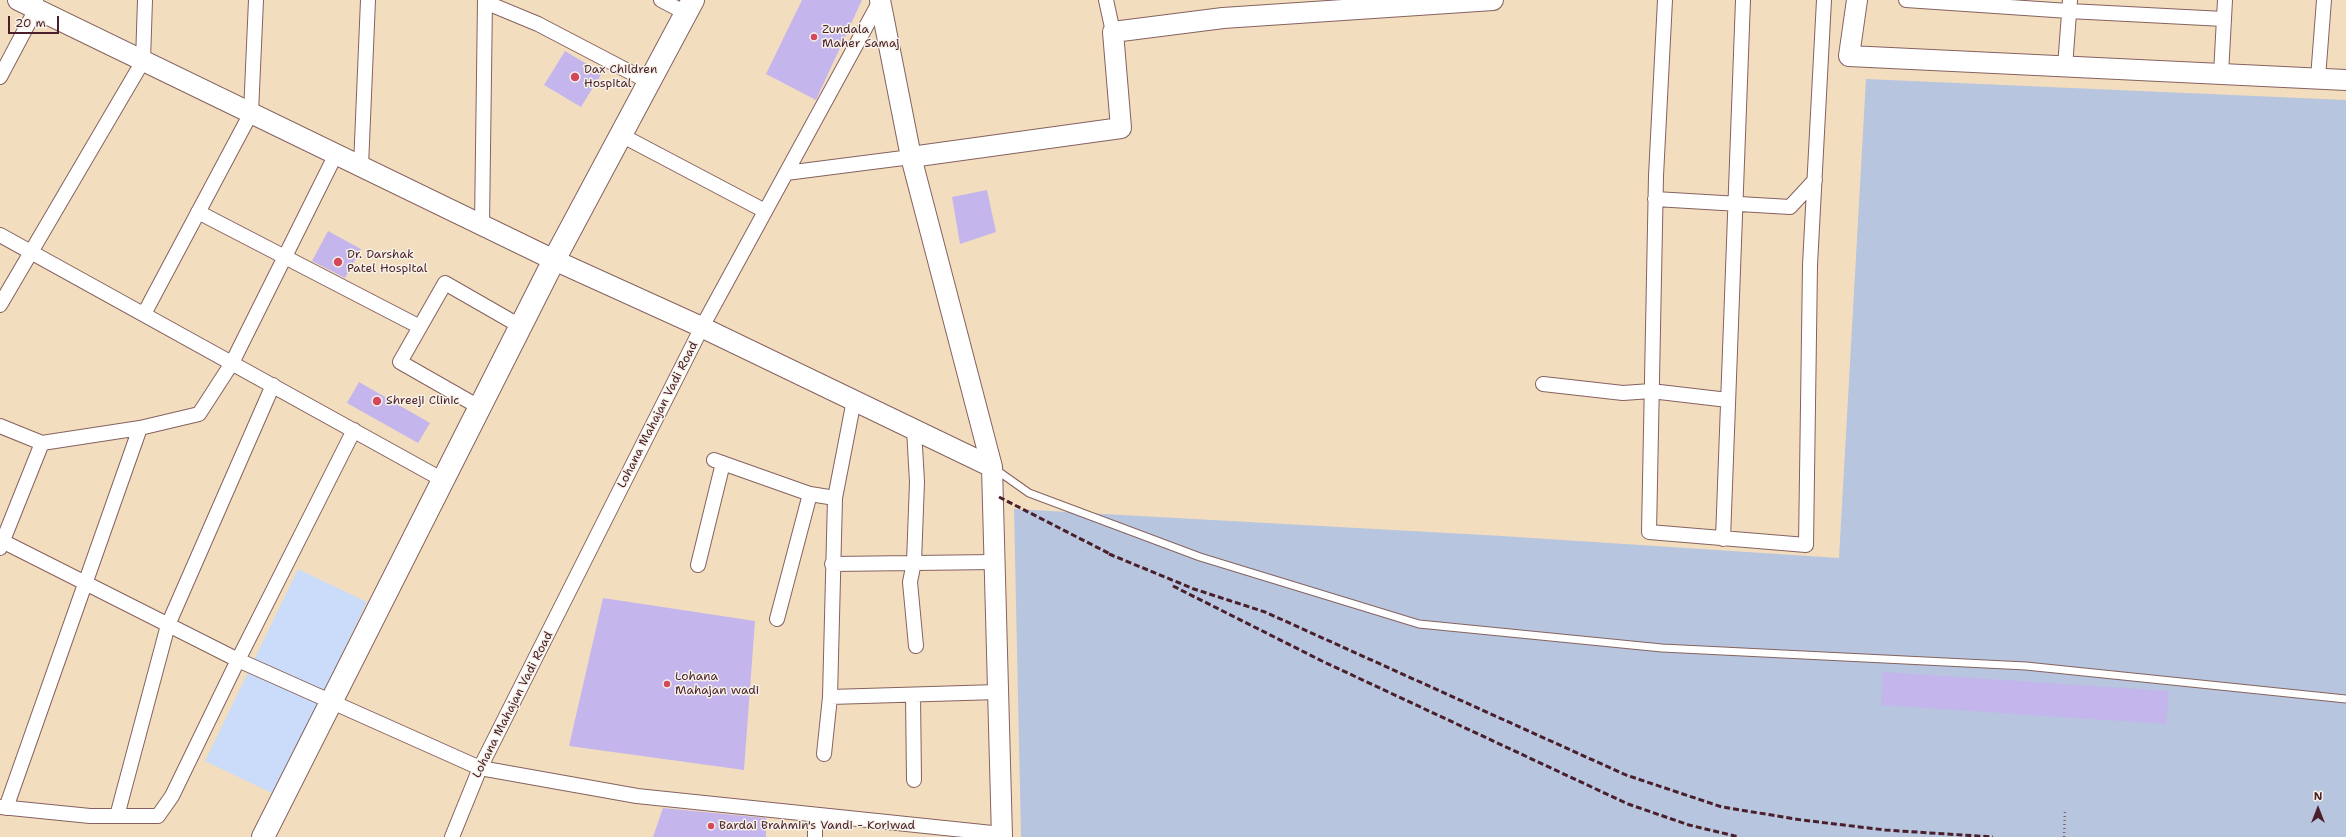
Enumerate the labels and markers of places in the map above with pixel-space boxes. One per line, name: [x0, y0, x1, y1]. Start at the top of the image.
place label: Zundala Maher Samaj: [822, 23, 899, 51]
marker: Zundala Maher Samaj: [809, 32, 819, 42]
place label: Dax Children Hospital: [584, 63, 657, 91]
marker: Dax Children Hospital: [569, 71, 581, 83]
place label: Dr. Darshak Patel Hospital: [347, 248, 427, 276]
marker: Dr. Darshak Patel Hospital: [332, 256, 344, 268]
place label: Shreeji Clinic: [386, 394, 459, 408]
marker: Shreeji Clinic: [371, 395, 383, 407]
place label: Lohana Mahajan wadi: [675, 670, 759, 698]
marker: Lohana Mahajan wadi: [662, 679, 672, 689]
place label: Bardai Brahmin's Vandi - Koriwad: [719, 819, 915, 833]
marker: Bardai Brahmin's Vandi - Koriwad: [706, 821, 716, 831]

